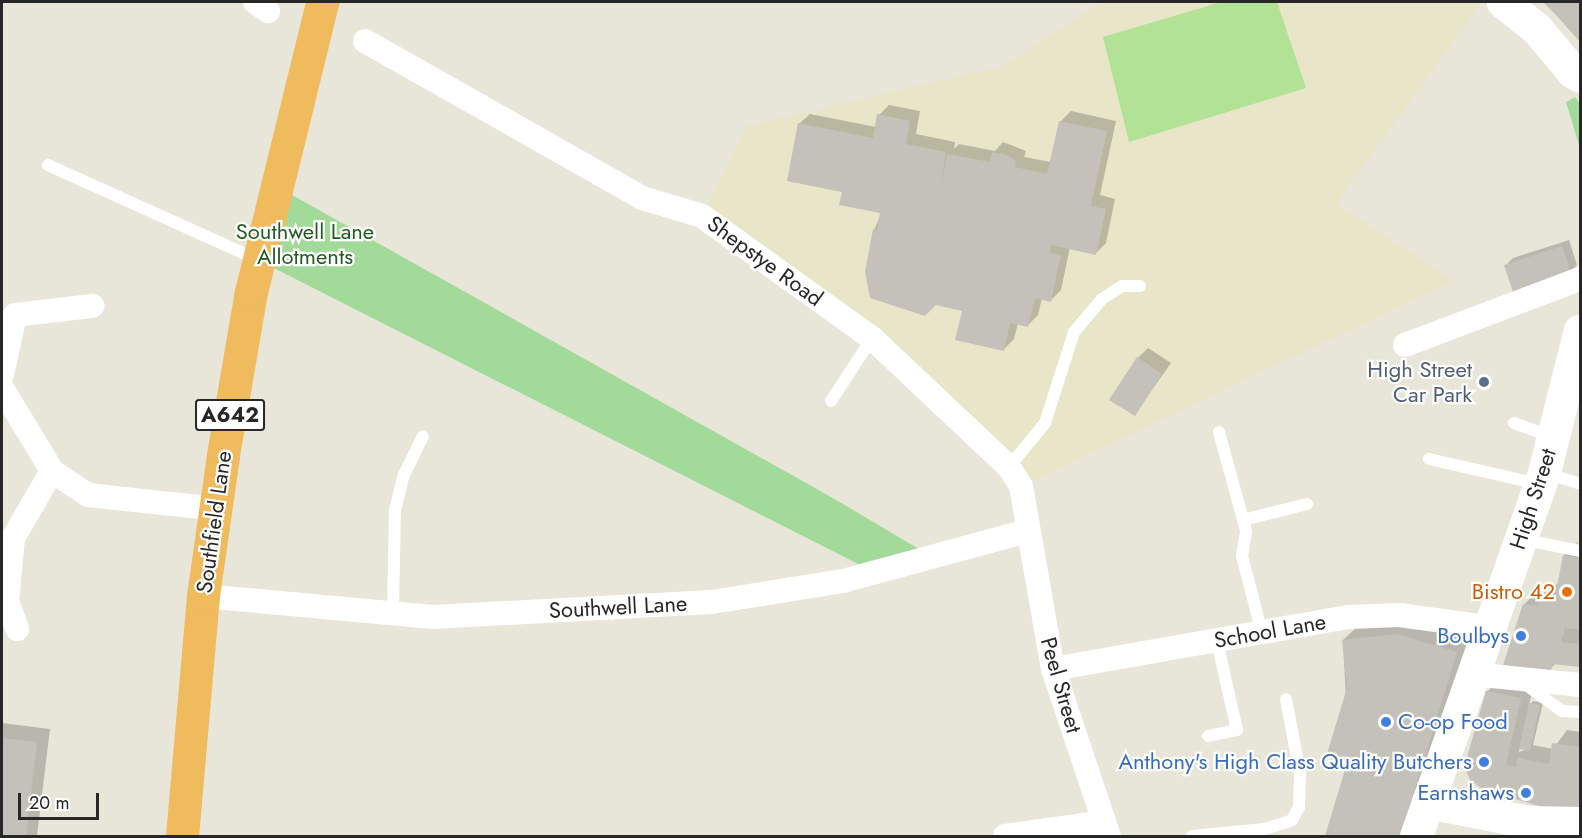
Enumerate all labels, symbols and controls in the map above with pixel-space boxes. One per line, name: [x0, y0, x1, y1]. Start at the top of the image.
street label: Shepstye Road: [702, 210, 828, 312]
park label: Southwell Lane Allotments: [236, 218, 374, 270]
place label: High Street Car Park: [1367, 356, 1472, 408]
marker: High Street Car Park: [1477, 375, 1491, 389]
road number: A642: [194, 397, 266, 433]
street label: High Street: [1504, 445, 1562, 553]
street label: Southfield Lane: [191, 449, 237, 595]
place label: Bistro 42: [1472, 579, 1555, 605]
marker: Bistro 42: [1560, 585, 1574, 599]
street label: Southwell Lane: [548, 590, 688, 624]
street label: School Lane: [1212, 608, 1328, 654]
place label: Boulbys: [1437, 623, 1509, 649]
marker: Boulbys: [1514, 629, 1528, 643]
street label: Peel Street: [1035, 634, 1087, 736]
place label: Co-op Food: [1398, 709, 1508, 735]
marker: Co-op Food: [1379, 715, 1393, 729]
place label: Anthony's High Class Quality Butchers: [1118, 749, 1472, 775]
marker: Anthony's High Class Quality Butchers: [1477, 755, 1491, 769]
place label: Earnshaws: [1418, 780, 1514, 806]
scale bar: [21, 781, 102, 819]
marker: Earnshaws: [1519, 786, 1533, 800]
text: 20 m: [29, 790, 69, 816]

